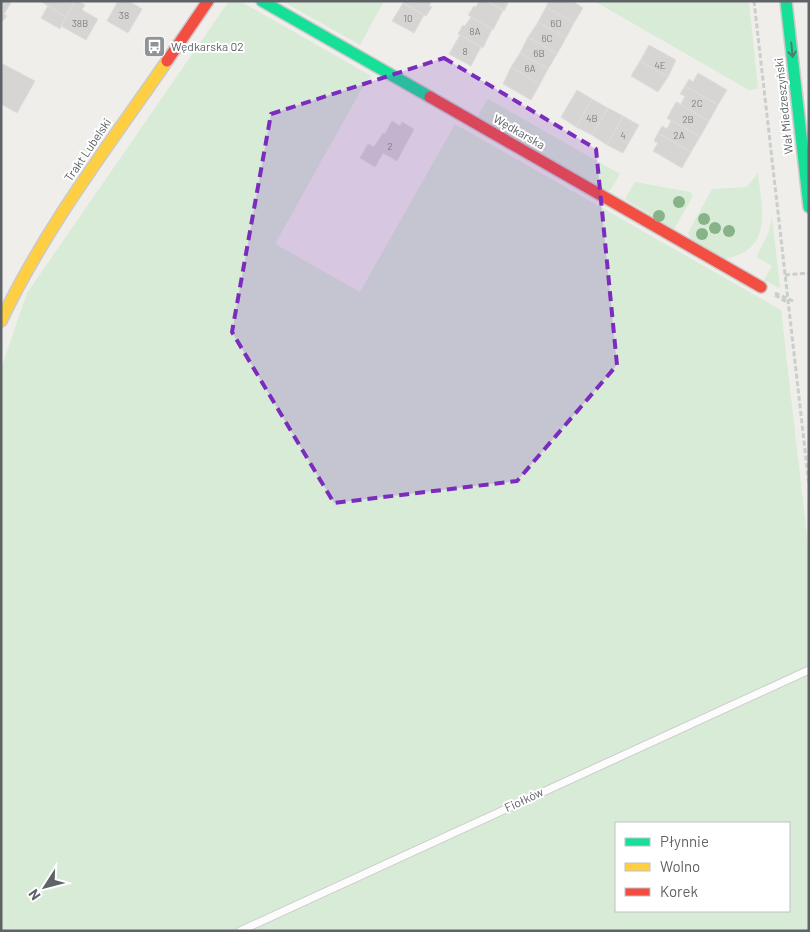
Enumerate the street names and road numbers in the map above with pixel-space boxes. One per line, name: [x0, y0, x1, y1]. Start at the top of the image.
street label: Wał Miedzeszyński: [771, 57, 795, 155]
street label: Wędkarska: [491, 111, 548, 151]
street label: Trakt Lubelski: [61, 115, 113, 184]
street label: Fiołków: [502, 784, 545, 814]

